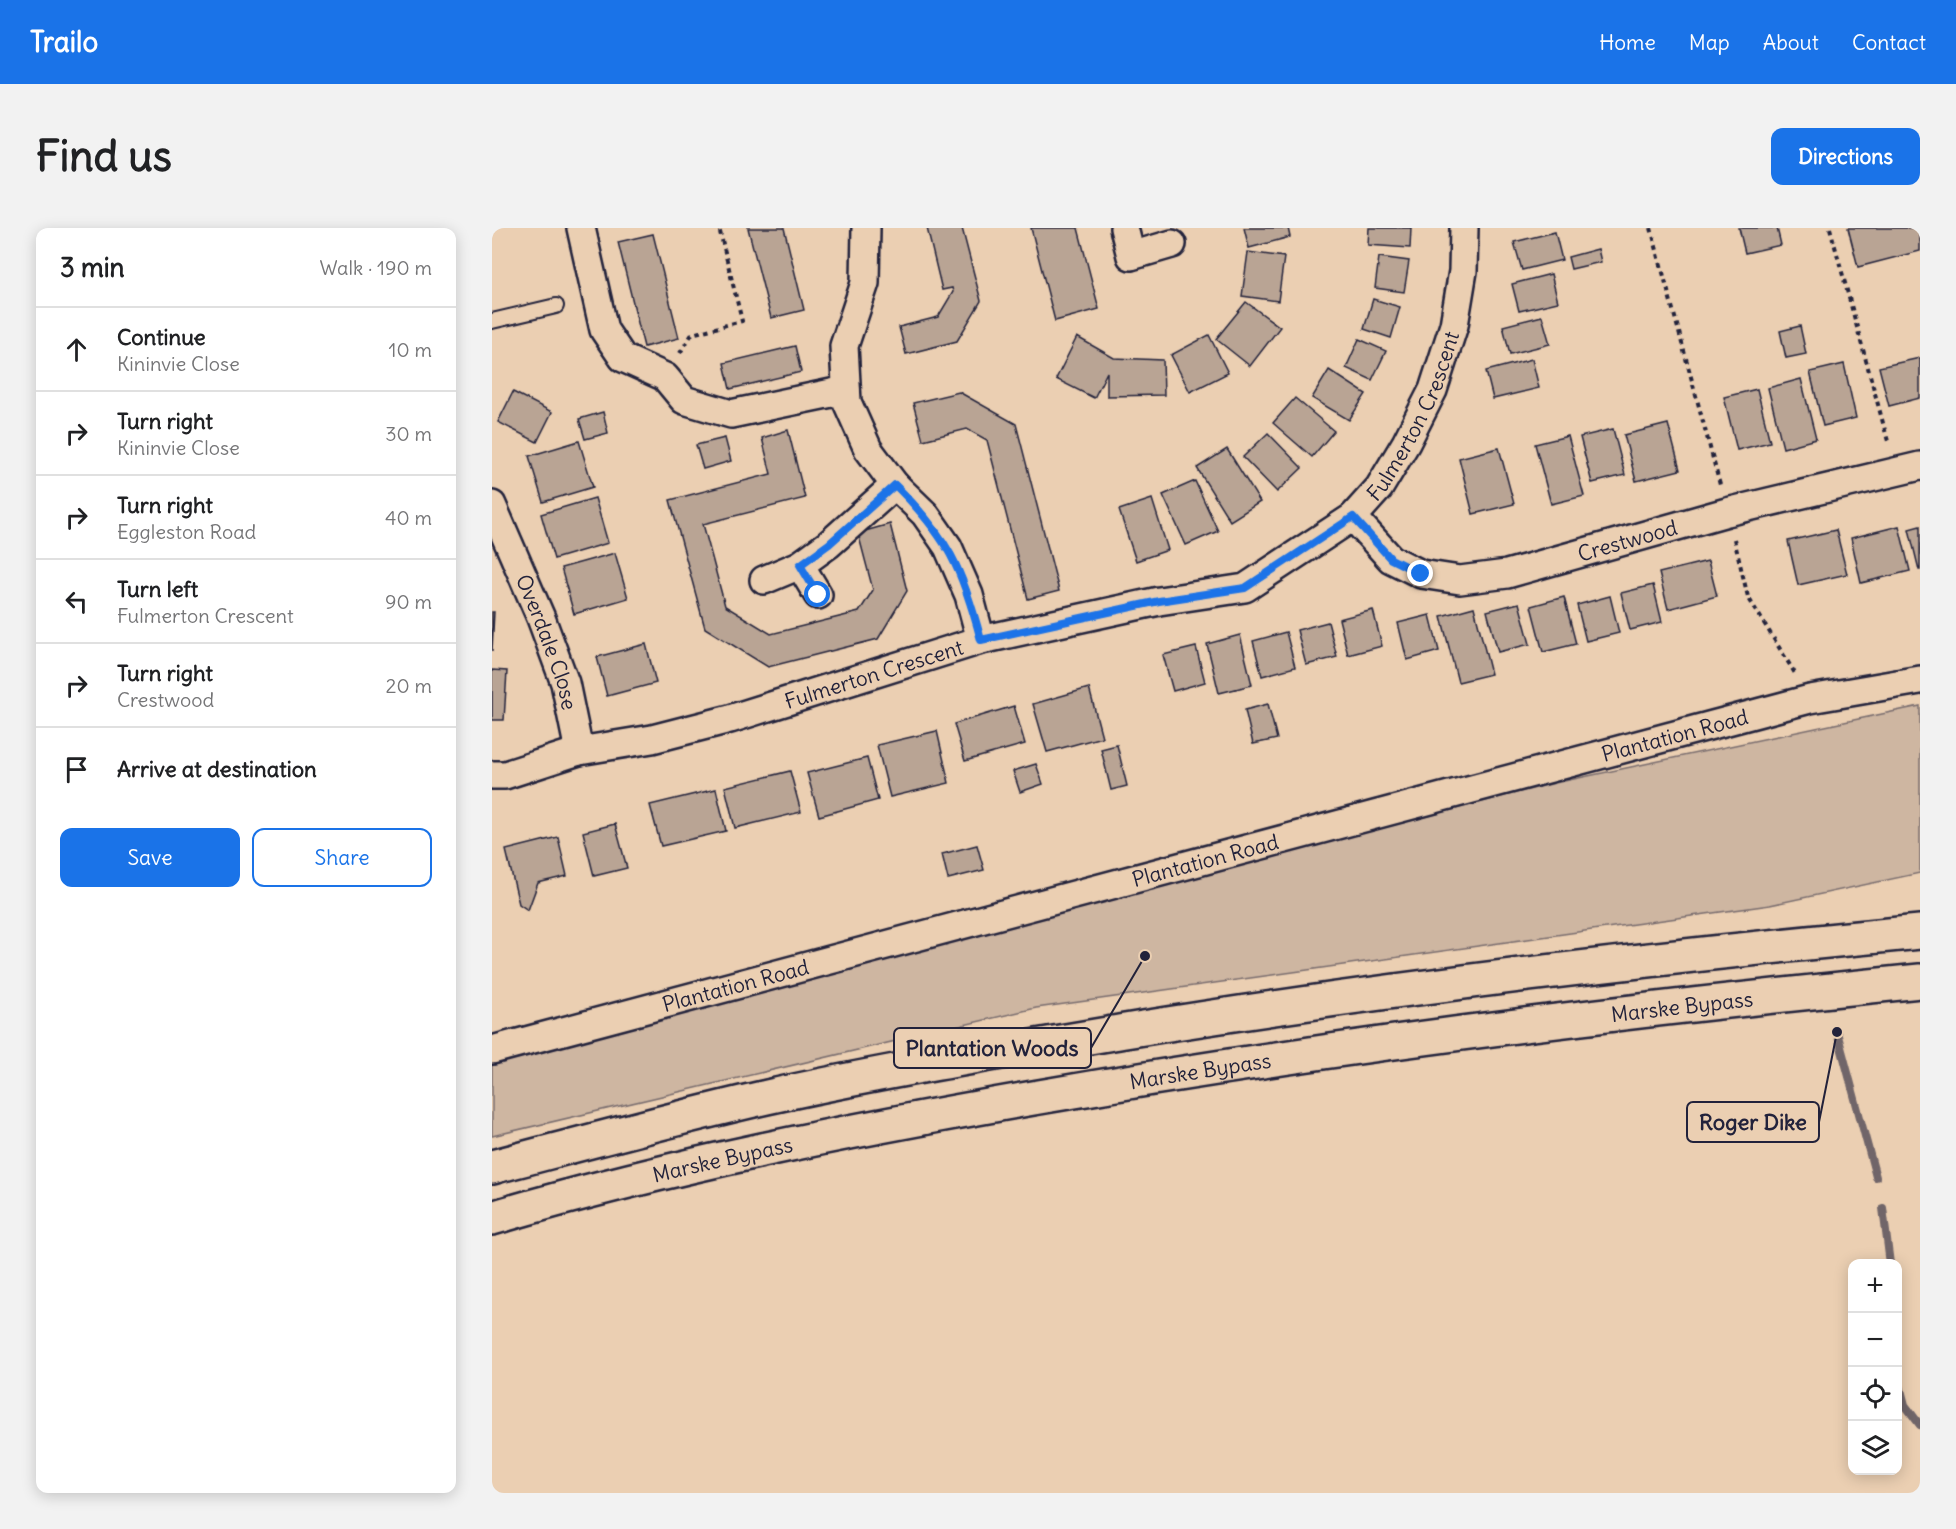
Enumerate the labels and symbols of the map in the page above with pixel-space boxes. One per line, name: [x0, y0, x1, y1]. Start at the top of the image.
street label: Fulmerton Crescent: [1360, 328, 1465, 506]
street label: Crestwood: [1574, 513, 1680, 567]
route end: [1407, 560, 1433, 586]
street label: Overdale Close: [510, 570, 584, 712]
route start: [804, 581, 830, 607]
street label: Fulmerton Crescent: [781, 633, 966, 715]
street label: Plantation Road: [1599, 703, 1751, 767]
street label: Plantation Road: [1129, 828, 1281, 892]
street label: Plantation Road: [659, 953, 812, 1018]
street label: Marske Bypass: [1610, 985, 1754, 1028]
callout: Plantation Woods: [894, 1028, 1091, 1068]
text: Plantation Woods: [906, 1034, 1078, 1062]
street label: Marske Bypass: [1128, 1046, 1273, 1095]
callout: Roger Dike: [1687, 1102, 1819, 1142]
text: Roger Dike: [1699, 1108, 1807, 1136]
street label: Marske Bypass: [650, 1130, 795, 1188]

